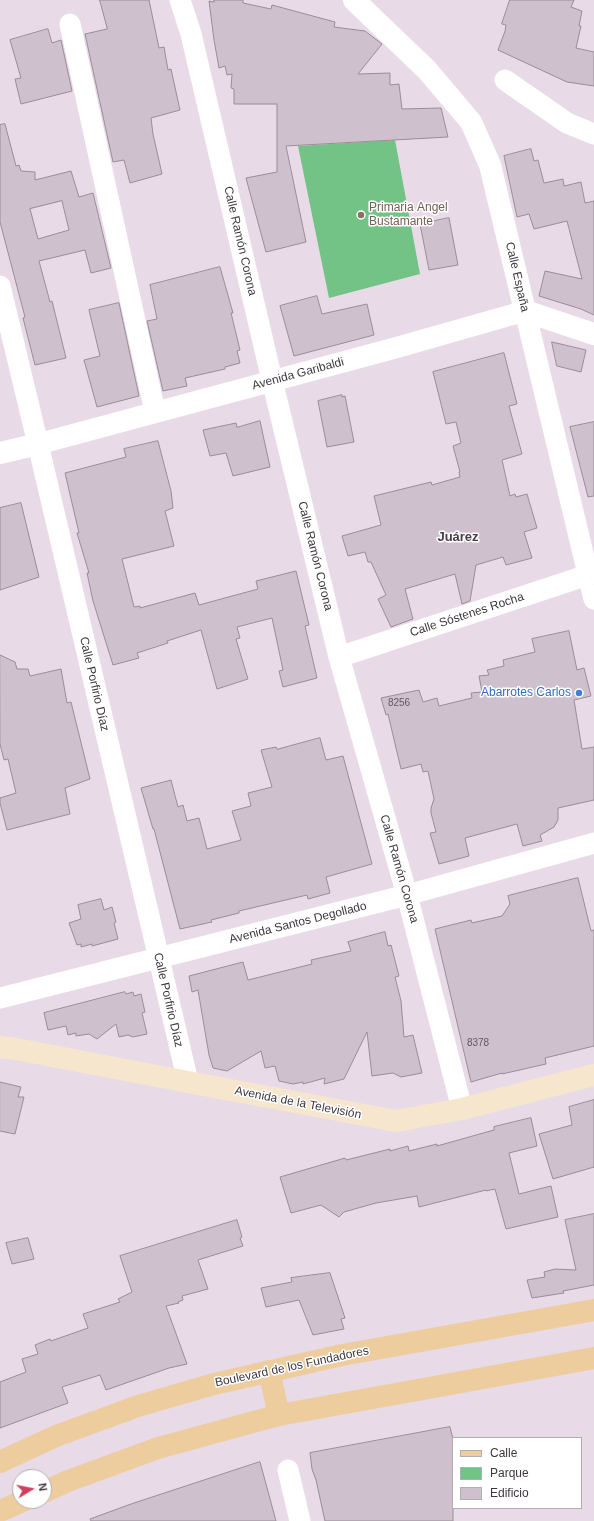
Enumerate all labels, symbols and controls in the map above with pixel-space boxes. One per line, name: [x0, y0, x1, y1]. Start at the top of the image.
street label: Calle Ramón Corona: [220, 185, 260, 297]
place label: Primaria Angel Bustamante: [369, 201, 448, 229]
marker: Primaria Angel Bustamante: [356, 210, 366, 220]
street label: Calle España: [502, 241, 532, 313]
street label: Avenida Garibaldi: [250, 355, 346, 393]
street label: Calle Ramón Corona: [294, 500, 336, 612]
district label: Juárez: [437, 529, 479, 545]
street label: Calle Sóstenes Rocha: [408, 590, 526, 640]
street label: Calle Porfirio Díaz: [76, 635, 112, 733]
place label: Abarrotes Carlos: [481, 686, 571, 700]
marker: Abarrotes Carlos: [574, 688, 584, 698]
house number: 8256: [388, 697, 410, 709]
street label: Calle Ramón Corona: [377, 813, 421, 925]
street label: Avenida Santos Degollado: [228, 899, 368, 947]
street label: Calle Porfirio Díaz: [150, 951, 186, 1049]
house number: 8378: [467, 1037, 489, 1049]
street label: Avenida de la Televisión: [234, 1084, 362, 1122]
street label: Boulevard de los Fundadores: [214, 1344, 370, 1390]
legend: [452, 1437, 582, 1509]
text: Calle: [490, 1446, 517, 1460]
text: Parque: [490, 1466, 529, 1480]
north arrow: [12, 1469, 52, 1509]
text: N: [36, 1482, 49, 1492]
text: Edificio: [490, 1486, 529, 1500]

